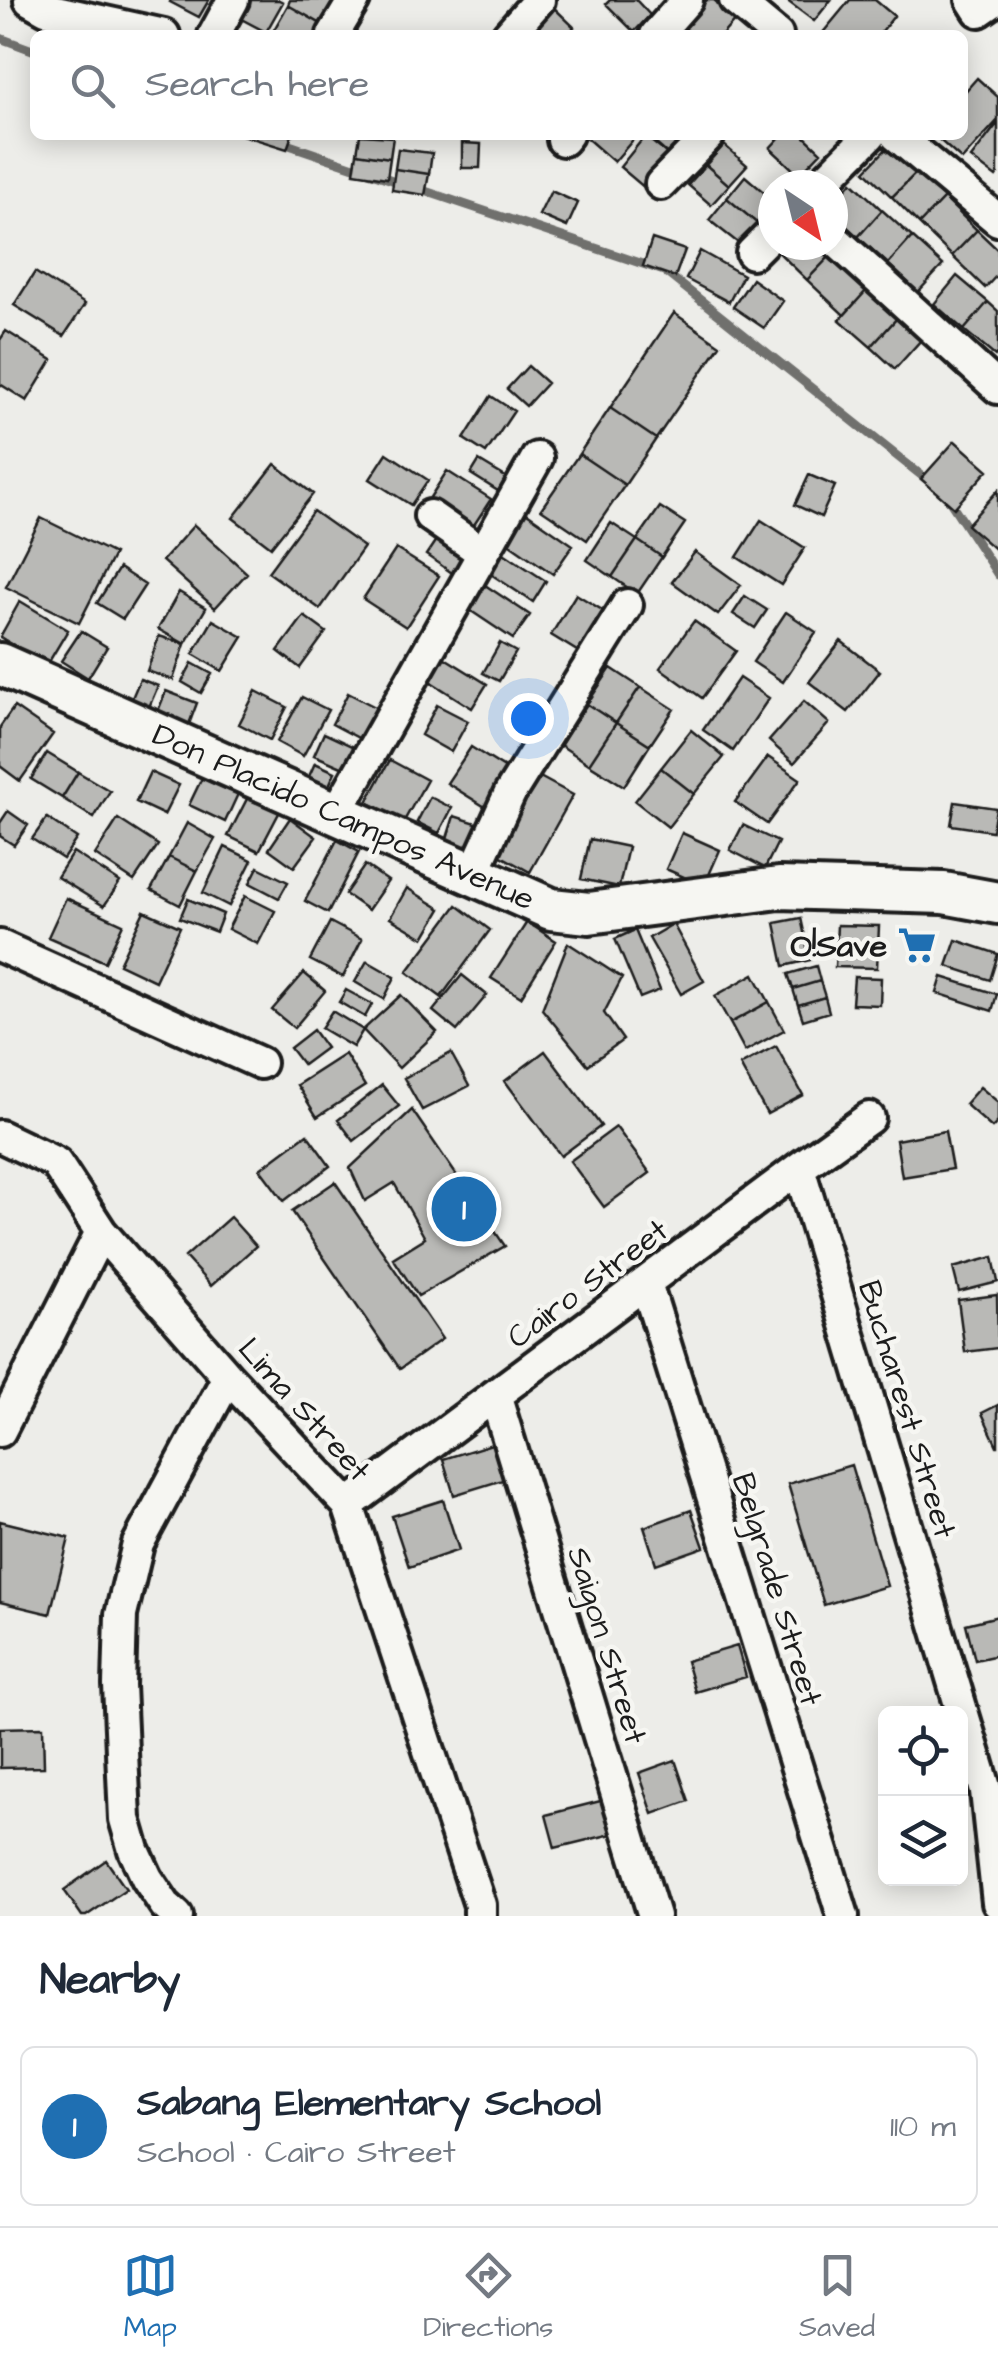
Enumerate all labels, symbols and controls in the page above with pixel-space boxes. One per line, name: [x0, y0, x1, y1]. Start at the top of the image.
search box: [30, 30, 968, 140]
icon: search: [65, 58, 120, 113]
text: Search here: [145, 59, 369, 111]
north arrow: [758, 170, 848, 260]
your location: [503, 693, 554, 744]
street label: Don Placido Campos Avenue: [145, 713, 542, 922]
place label: O!Save: [791, 924, 887, 969]
supermarket icon: O!Save: [896, 924, 938, 966]
pin: 1: [432, 1172, 496, 1246]
street label: Cairo Street: [498, 1209, 678, 1360]
street label: Bucharest Street: [846, 1275, 967, 1544]
street label: Lima Street: [227, 1328, 381, 1492]
street label: Belgrade Street: [720, 1468, 833, 1711]
street label: Saigon Street: [555, 1541, 658, 1749]
map controls: [878, 1706, 968, 1886]
button: locate: [878, 1706, 968, 1796]
button: layers: [878, 1796, 968, 1886]
text: Nearby: [40, 1952, 180, 2010]
text: Sabang Elementary School: [137, 2078, 601, 2130]
text: 1: [72, 2104, 77, 2149]
text: 110 m: [890, 2104, 956, 2149]
text: School · Cairo Street: [137, 2130, 456, 2175]
tab: Map: [123, 2248, 178, 2347]
tab: Directions: [423, 2248, 553, 2347]
tab: Saved: [799, 2248, 875, 2347]

